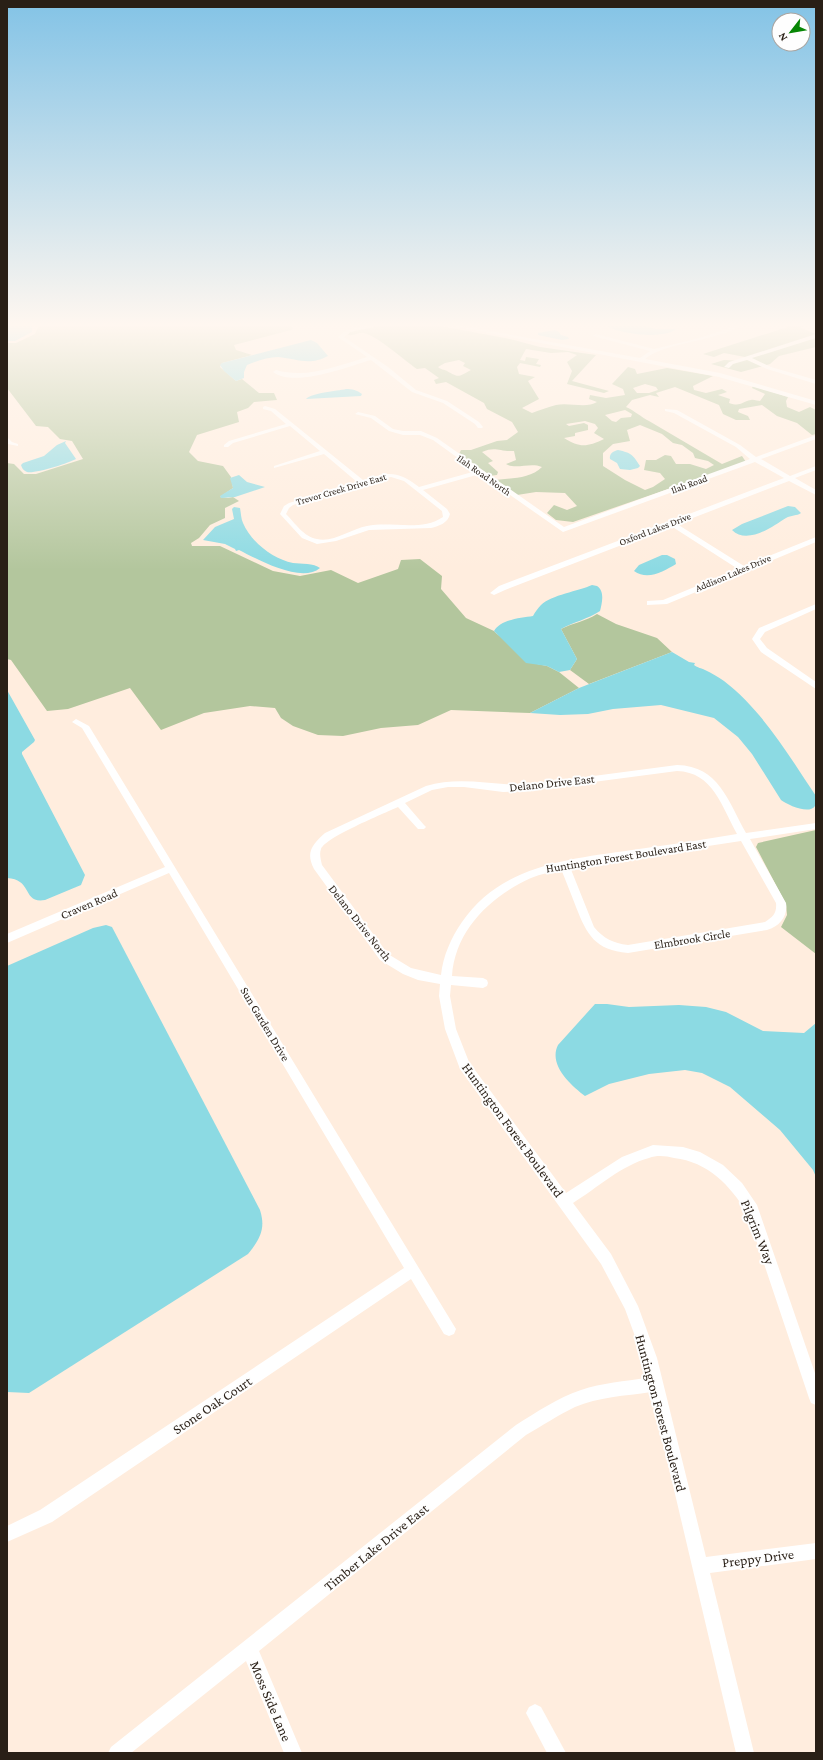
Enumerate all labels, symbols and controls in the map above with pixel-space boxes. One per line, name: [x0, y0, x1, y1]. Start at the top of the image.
north arrow: [771, 12, 811, 52]
text: N: [775, 30, 790, 43]
street label: Ilah Road North: [455, 452, 514, 498]
street label: Trevor Creek Drive East: [294, 471, 388, 507]
street label: Ilah Road: [669, 472, 709, 496]
street label: Oxford Lakes Drive: [618, 510, 693, 548]
street label: Addison Lakes Drive: [693, 552, 773, 594]
street label: Delano Drive East: [509, 771, 596, 794]
street label: Huntington Forest Boulevard East: [545, 836, 708, 876]
street label: Delano Drive North: [326, 882, 395, 965]
street label: Craven Road: [58, 886, 120, 922]
street label: Elmbrook Circle: [653, 926, 731, 952]
street label: Sun Garden Drive: [237, 984, 293, 1064]
street label: Huntington Forest Boulevard: [459, 1060, 568, 1201]
street label: Pilgrim Way: [738, 1197, 778, 1267]
street label: Huntington Forest Boulevard: [632, 1333, 690, 1494]
street label: Stone Oak Court: [170, 1373, 255, 1437]
street label: Timber Lake Drive East: [321, 1500, 432, 1594]
street label: Preppy Drive: [721, 1546, 795, 1570]
street label: Moss Side Lane: [247, 1658, 295, 1744]

